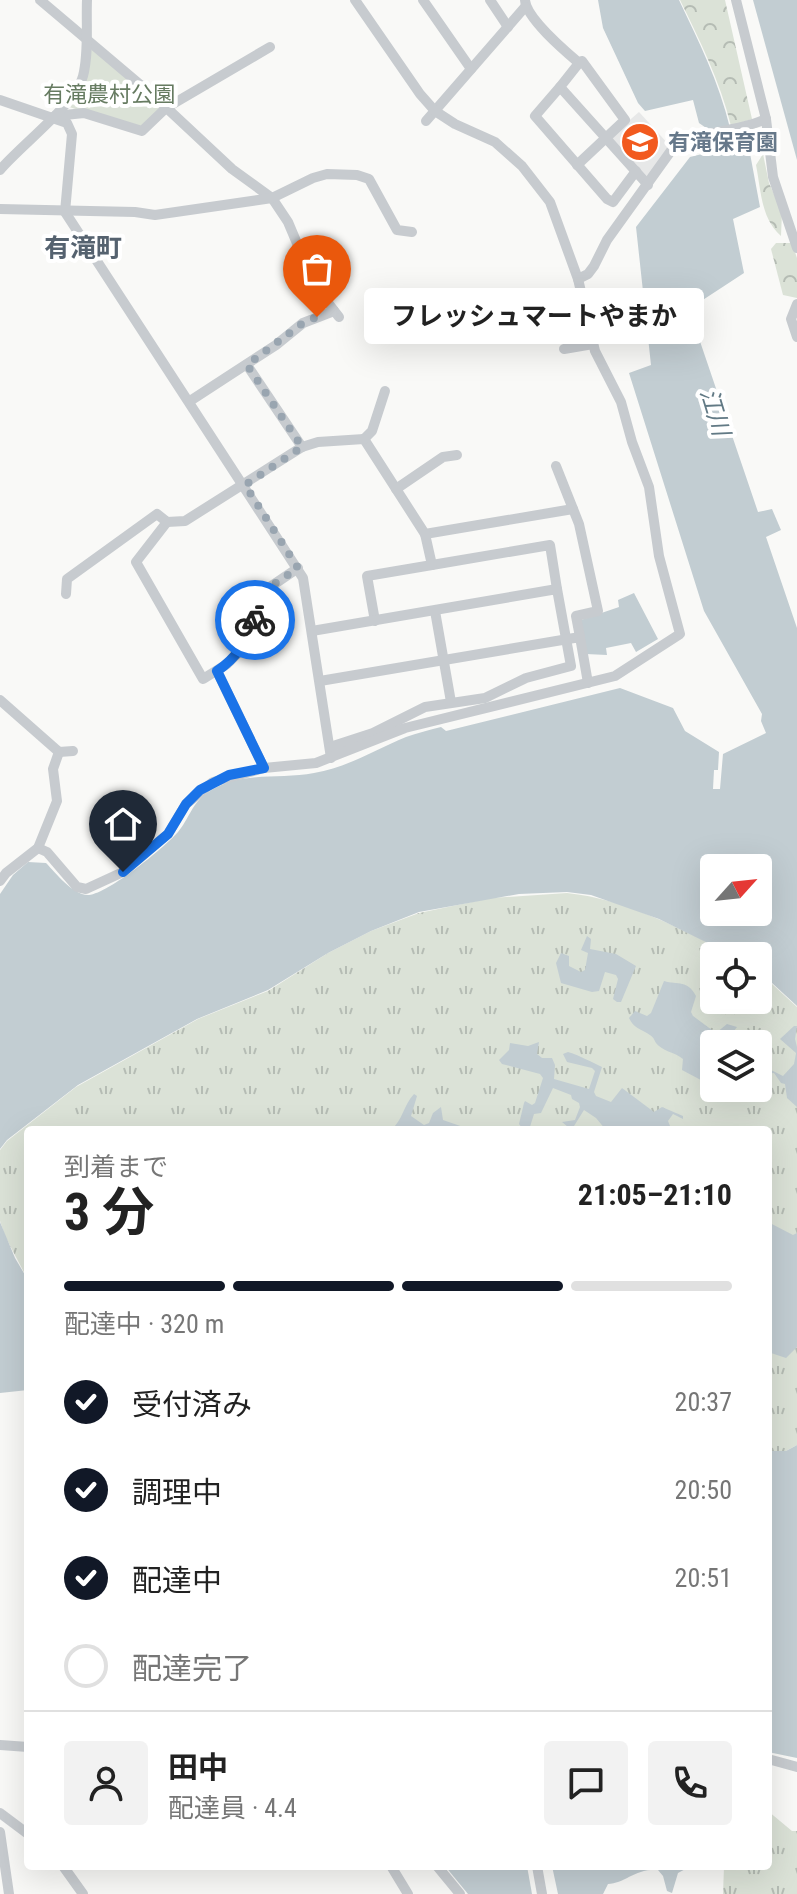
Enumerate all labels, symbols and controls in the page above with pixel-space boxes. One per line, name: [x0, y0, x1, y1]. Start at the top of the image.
park label: 有滝農村公園: [43, 82, 175, 107]
school or university icon: 有滝保育園: [619, 121, 661, 163]
place label: 有滝保育園: [668, 130, 778, 155]
district label: 有滝町: [44, 233, 122, 263]
pin: [283, 235, 351, 317]
icon: bag: [295, 247, 339, 291]
callout: フレッシュマートやまか: [365, 289, 705, 345]
text: フレッシュマートやまか: [391, 301, 677, 331]
water label: 江川: [695, 385, 736, 442]
courier: [215, 580, 295, 660]
icon: bike: [233, 598, 277, 642]
pin: [89, 790, 157, 872]
icon: home: [101, 802, 145, 846]
north arrow: [700, 854, 772, 926]
map controls: [700, 854, 772, 1102]
button: locate: [700, 942, 772, 1014]
button: layers: [700, 1030, 772, 1102]
text: 到着まで: [64, 1152, 168, 1182]
text: 21:05–21:10: [578, 1177, 732, 1212]
text: 3 分: [64, 1182, 154, 1243]
text: 配達中 · 320 m: [64, 1309, 224, 1339]
icon: check: [64, 1380, 108, 1424]
text: 受付済み: [132, 1387, 252, 1422]
text: 20:37: [675, 1387, 732, 1417]
icon: check: [64, 1468, 108, 1512]
text: 調理中: [132, 1475, 222, 1510]
text: 20:50: [675, 1475, 732, 1505]
icon: check: [64, 1556, 108, 1600]
text: 配達中: [132, 1563, 222, 1598]
text: 20:51: [675, 1563, 732, 1593]
text: 配達完了: [132, 1651, 252, 1686]
button: person: [64, 1741, 148, 1825]
button: chat: [544, 1741, 628, 1825]
button: phone: [648, 1741, 732, 1825]
text: 田中: [168, 1750, 228, 1785]
text: 配達員 · 4.4: [168, 1793, 297, 1823]

